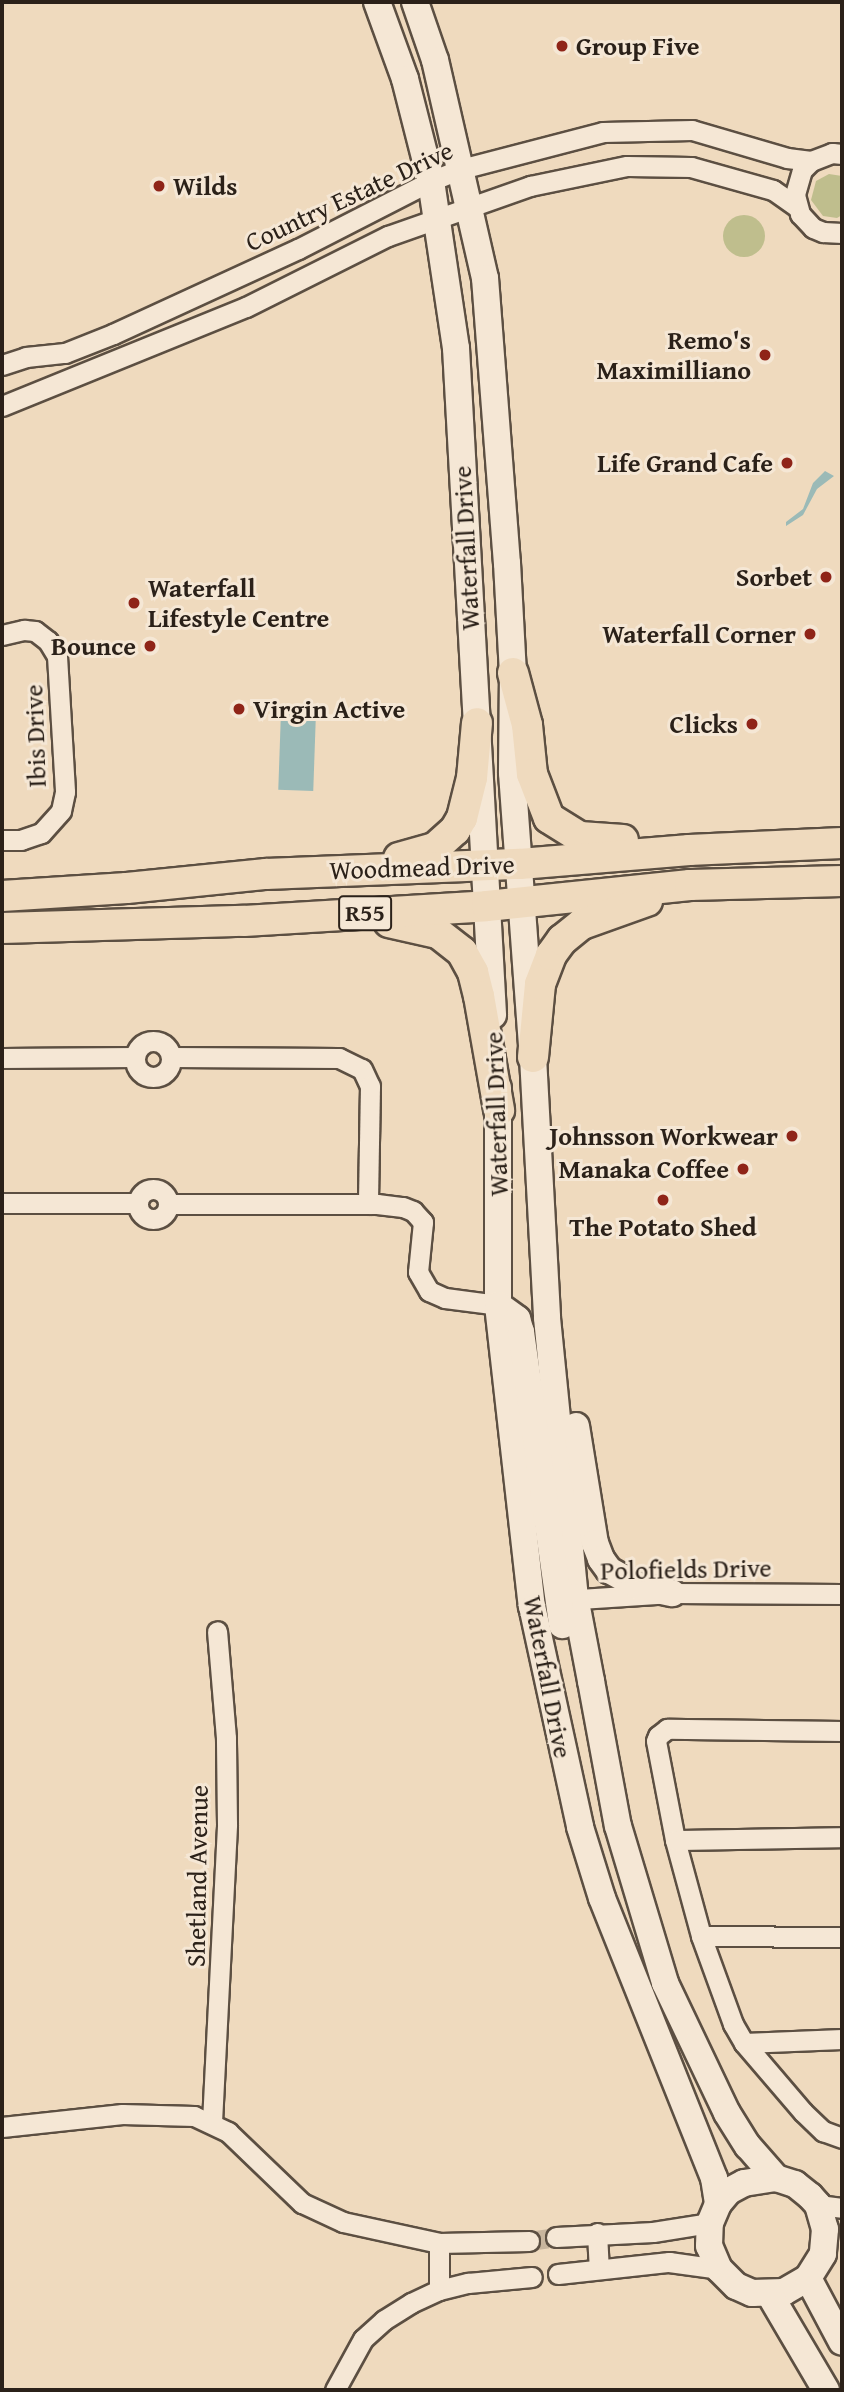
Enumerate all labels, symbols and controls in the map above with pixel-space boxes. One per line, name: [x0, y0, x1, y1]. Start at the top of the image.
place label: Group Five: [576, 30, 700, 62]
marker: Group Five: [554, 38, 570, 54]
street label: Country Estate Drive: [240, 134, 458, 258]
place label: Wilds: [173, 170, 237, 202]
marker: Wilds: [151, 178, 167, 194]
place label: Remo's Maximilliano: [596, 324, 751, 386]
marker: Remo's Maximilliano: [757, 347, 773, 363]
place label: Life Grand Cafe: [597, 447, 773, 479]
marker: Life Grand Cafe: [779, 455, 795, 471]
street label: Waterfall Drive: [446, 465, 486, 631]
place label: Sorbet: [736, 561, 812, 593]
marker: Sorbet: [818, 569, 834, 585]
place label: Waterfall Lifestyle Centre: [148, 572, 329, 634]
marker: Waterfall Lifestyle Centre: [126, 595, 142, 611]
place label: Waterfall Corner: [602, 618, 796, 650]
marker: Waterfall Corner: [802, 626, 818, 642]
place label: Bounce: [51, 630, 136, 662]
marker: Bounce: [142, 638, 158, 654]
street label: Ibis Drive: [18, 684, 52, 788]
place label: Virgin Active: [253, 693, 405, 725]
marker: Virgin Active: [231, 701, 247, 717]
place label: Clicks: [670, 708, 738, 740]
marker: Clicks: [744, 716, 760, 732]
street label: Woodmead Drive: [329, 848, 515, 886]
road number: R55: [337, 892, 393, 933]
street label: Waterfall Drive: [478, 1031, 514, 1197]
place label: Johnsson Workwear: [549, 1120, 778, 1152]
marker: Johnsson Workwear: [784, 1128, 800, 1144]
place label: Manaka Coffee: [559, 1153, 729, 1185]
marker: Manaka Coffee: [735, 1161, 751, 1177]
marker: The Potato Shed: [655, 1192, 671, 1208]
place label: The Potato Shed: [569, 1211, 757, 1243]
street label: Polofields Drive: [600, 1552, 772, 1586]
street label: Waterfall Drive: [517, 1593, 579, 1761]
street label: Shetland Avenue: [180, 1785, 214, 1967]

